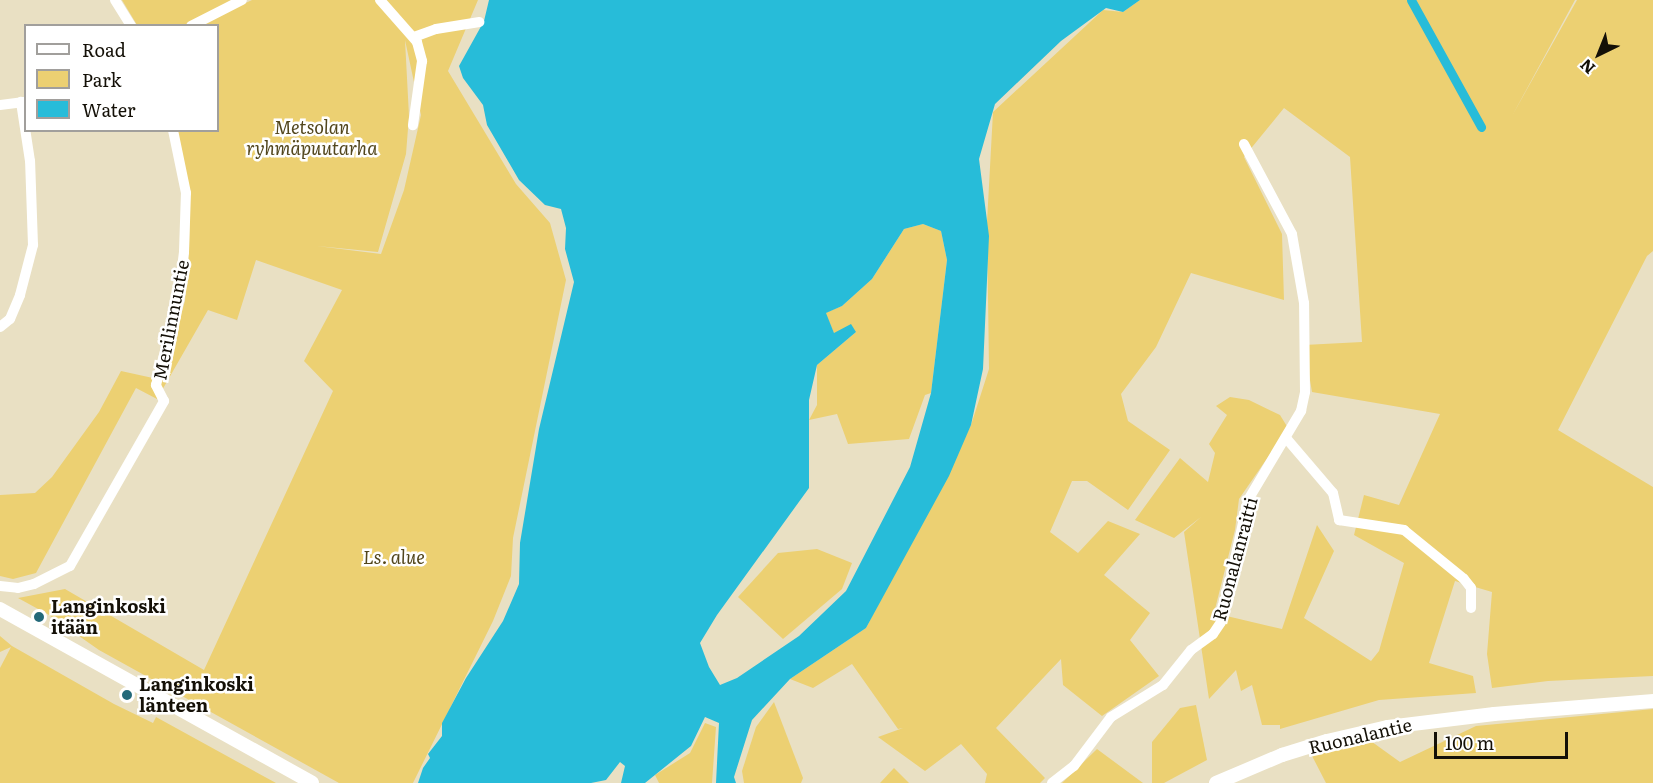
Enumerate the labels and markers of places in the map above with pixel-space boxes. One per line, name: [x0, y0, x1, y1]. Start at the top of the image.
place label: Langinkoski itään: [51, 596, 166, 638]
marker: Langinkoski itään: [32, 610, 46, 624]
place label: Langinkoski länteen: [139, 674, 254, 716]
marker: Langinkoski länteen: [120, 688, 134, 702]

